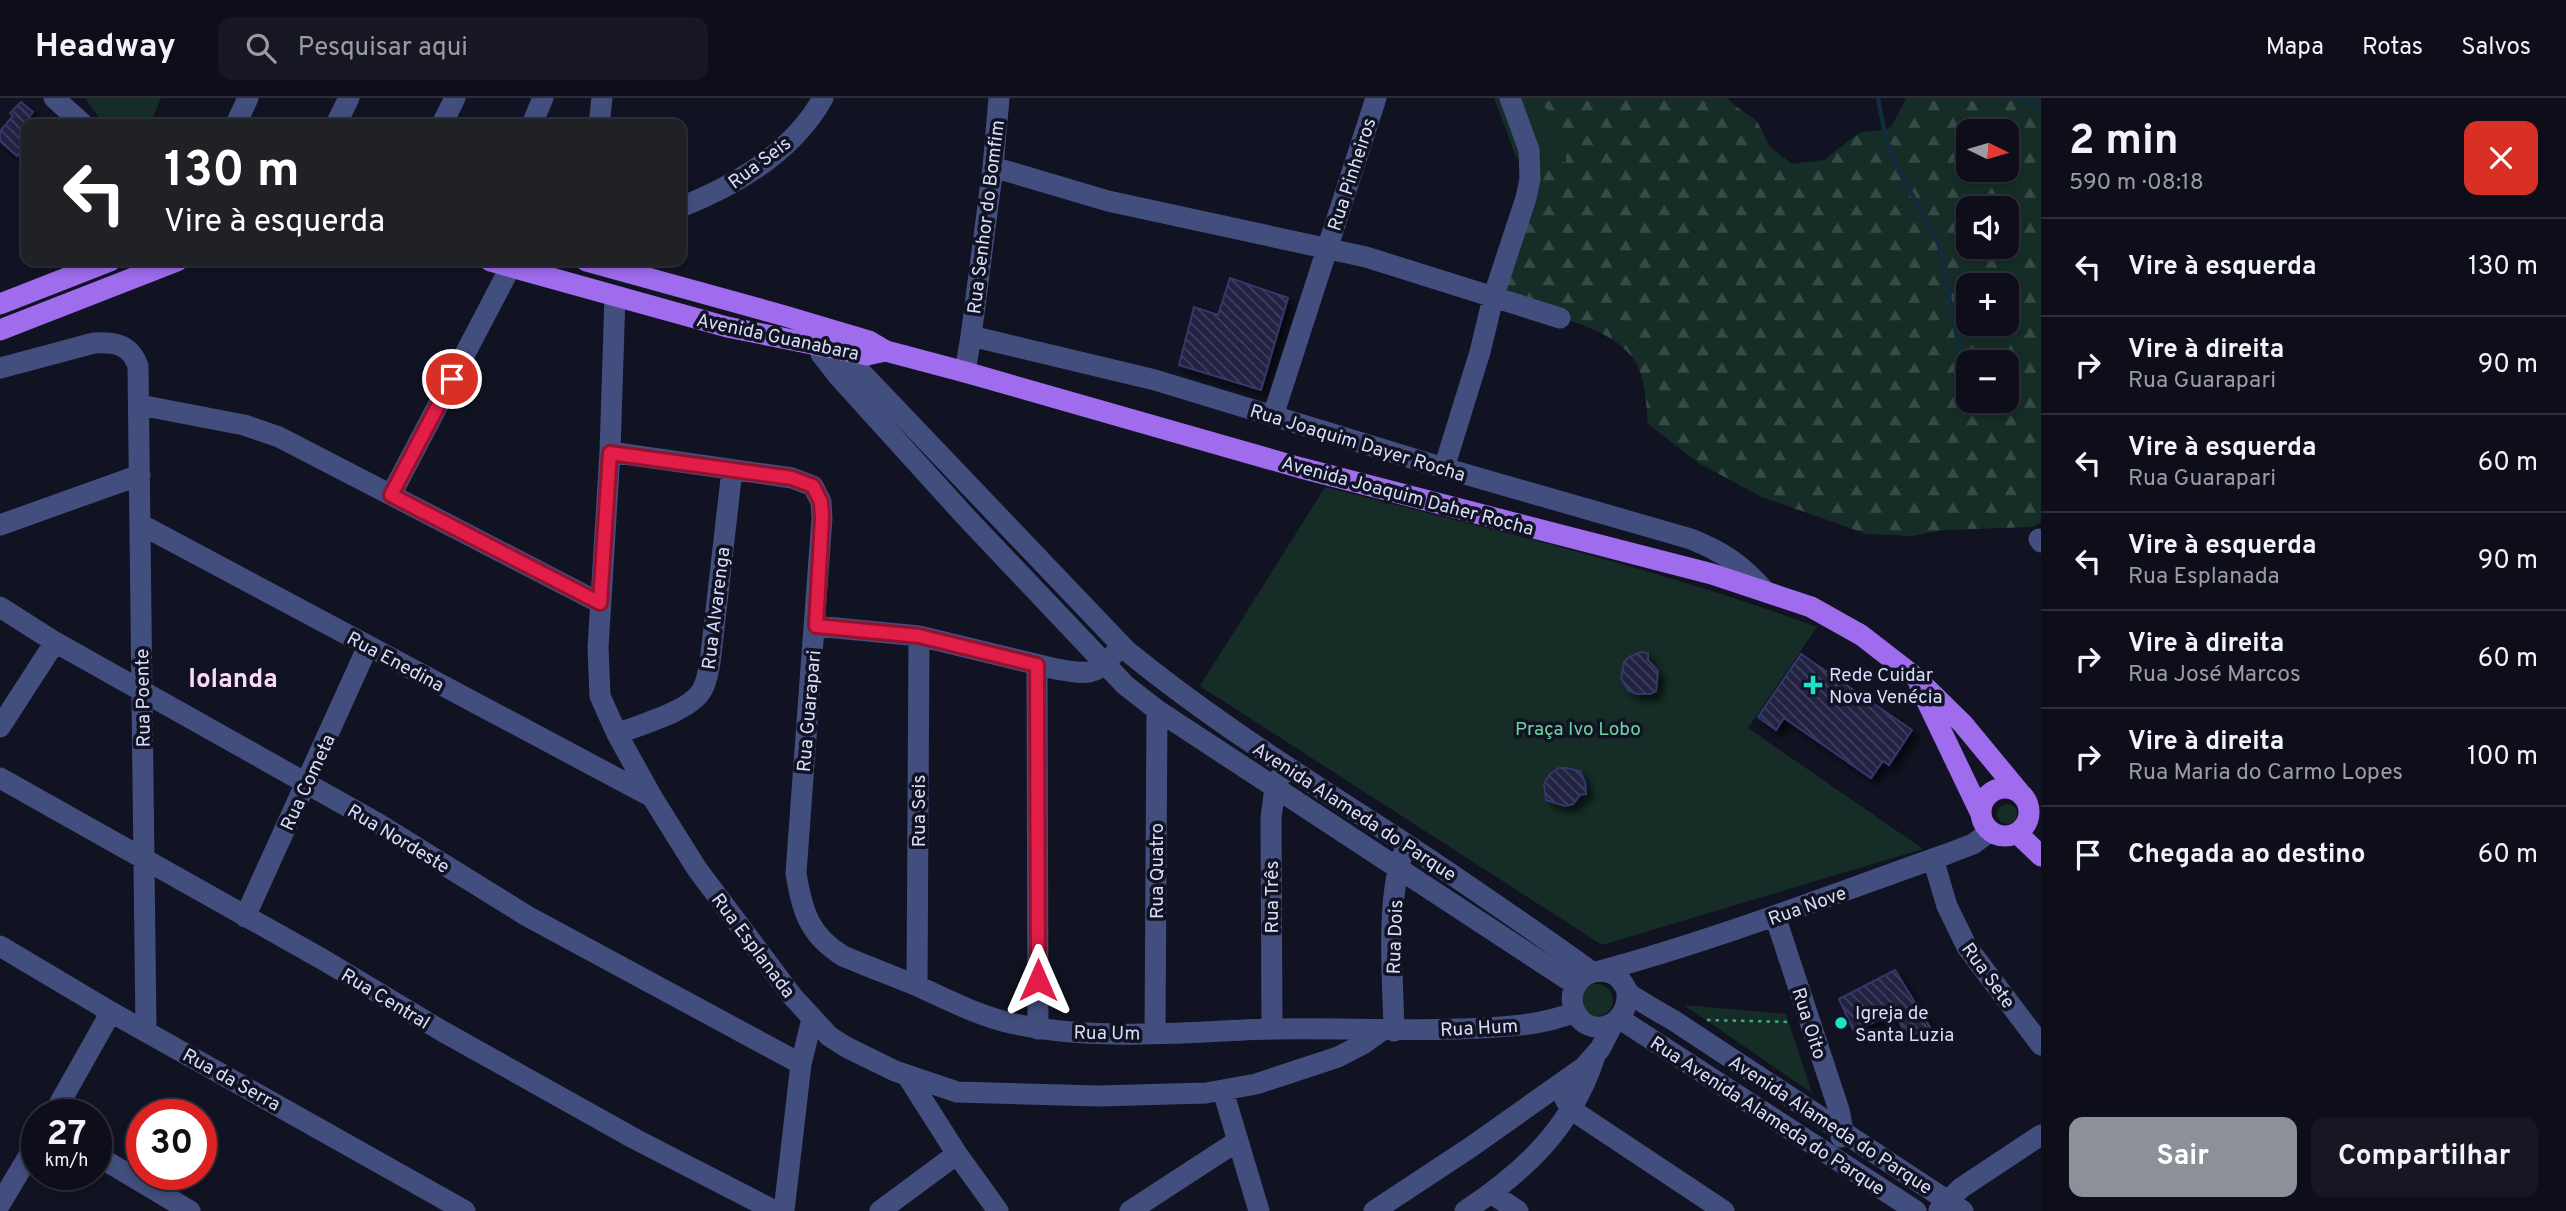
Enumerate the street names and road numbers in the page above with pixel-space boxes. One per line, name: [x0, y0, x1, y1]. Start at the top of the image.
street label: Rua Pinheiros: [1323, 115, 1382, 234]
street label: Rua Senhor do Bomfim: [963, 119, 1011, 316]
street label: Rua Seis: [724, 132, 796, 195]
street label: Avenida Guanabara: [694, 309, 861, 367]
street label: Rua Joaquim Dayer Rocha: [1247, 400, 1468, 488]
street label: Avenida Joaquim Daher Rocha: [1279, 452, 1536, 542]
street label: Rua Alvarenga: [698, 545, 736, 671]
street label: Rua Enedina: [342, 627, 448, 698]
street label: Rua Poente: [131, 648, 157, 747]
street label: Rua Guarapari: [793, 649, 827, 773]
street label: Rua Cometa: [276, 731, 342, 835]
street label: Avenida Alameda do Parque: [1248, 738, 1460, 888]
street label: Rua Seis: [908, 775, 932, 847]
street label: Rua Nordeste: [342, 800, 454, 880]
street label: Rua Quatro: [1146, 823, 1170, 919]
street label: Rua Três: [1261, 861, 1285, 933]
street label: Rua Nove: [1765, 882, 1850, 932]
street label: Rua Esplanada: [705, 889, 800, 1003]
street label: Rua Dois: [1383, 899, 1409, 975]
street label: Rua Sete: [1955, 938, 2019, 1014]
street label: Rua Central: [336, 964, 434, 1036]
street label: Rua Oito: [1785, 985, 1831, 1062]
street label: Rua Hum: [1440, 1015, 1519, 1043]
street label: Rua Um: [1073, 1021, 1141, 1047]
street label: Rua Avenida Alameda do Parque: [1646, 1030, 1890, 1200]
street label: Rua da Serra: [178, 1044, 284, 1118]
street label: Avenida Alameda do Parque: [1725, 1049, 1937, 1199]

